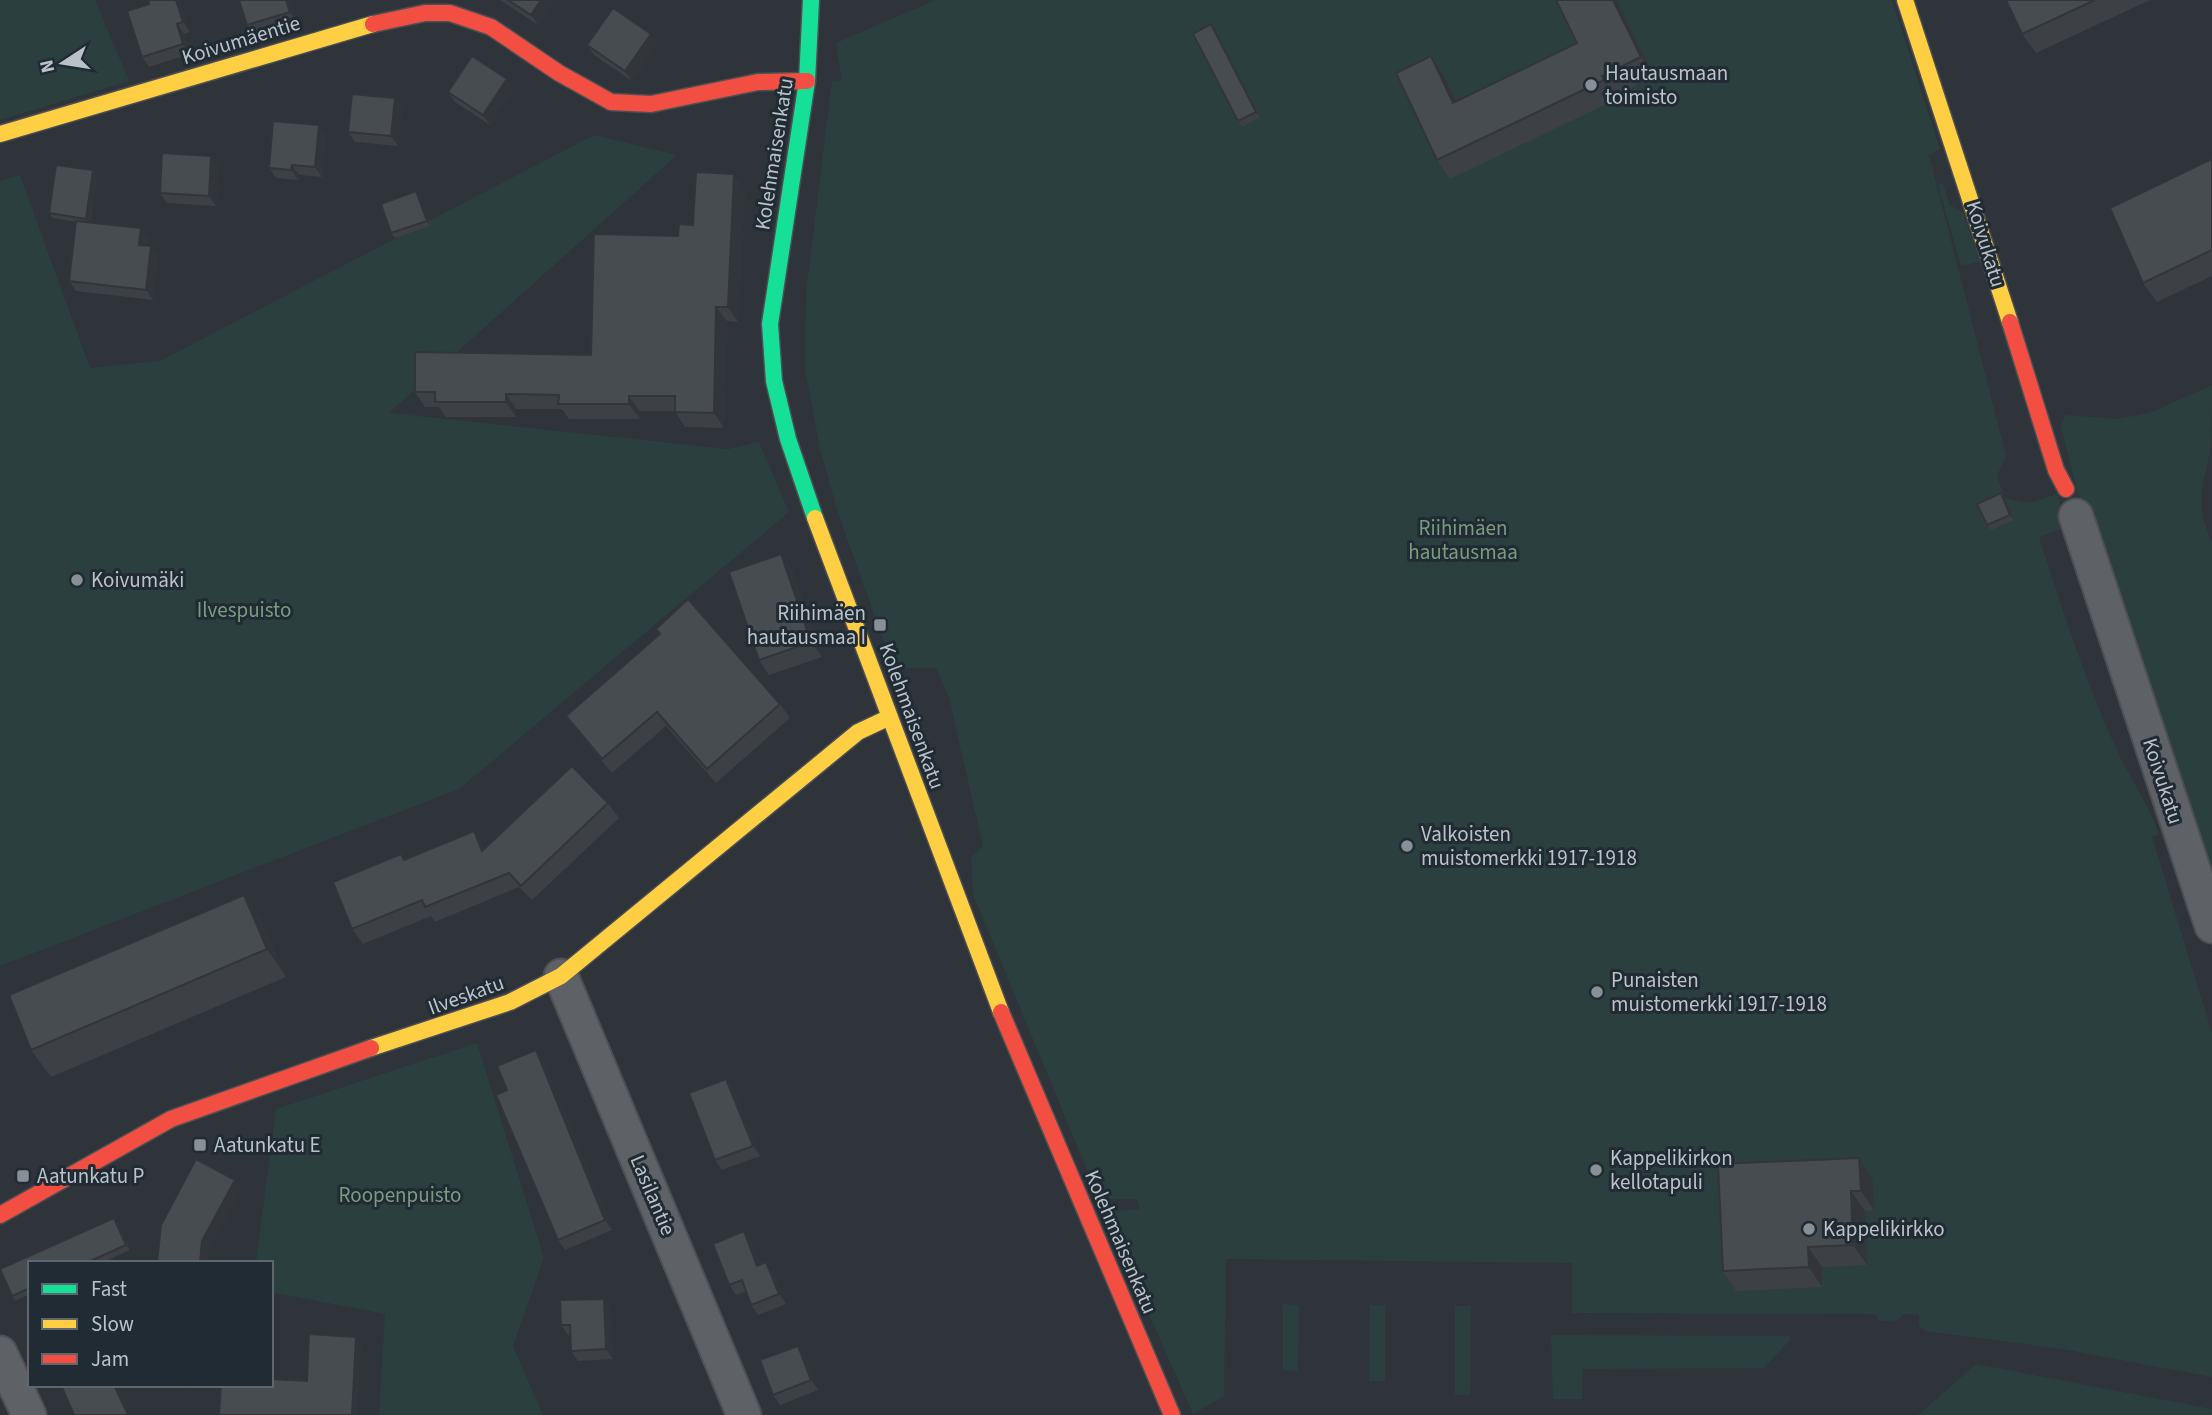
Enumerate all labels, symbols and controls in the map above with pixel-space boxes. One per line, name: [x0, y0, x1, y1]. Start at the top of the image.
street label: Koivumäentie: [178, 8, 304, 72]
north arrow: [28, 28, 98, 98]
text: N: [33, 57, 62, 75]
place label: Hautausmaan toimisto: [1605, 58, 1728, 112]
street label: Kolehmaisenkatu: [747, 76, 801, 232]
marker: Hautausmaan toimisto: [1583, 77, 1599, 93]
street label: Koivukatu: [1959, 197, 2013, 291]
park label: Riihimäen hautausmaa: [1408, 513, 1518, 567]
place label: Koivumäki: [91, 565, 184, 595]
marker: Koivumäki: [69, 572, 85, 588]
park label: Ilvespuisto: [197, 595, 291, 625]
place label: Riihimäen hautausmaa I: [747, 598, 866, 652]
marker: Riihimäen hautausmaa I: [872, 617, 888, 633]
street label: Kolehmaisenkatu: [872, 639, 952, 793]
street label: Koivukatu: [2135, 734, 2191, 828]
place label: Valkoisten muistomerkki 1917-1918: [1421, 819, 1637, 873]
marker: Valkoisten muistomerkki 1917-1918: [1399, 838, 1415, 854]
place label: Punaisten muistomerkki 1917-1918: [1611, 965, 1827, 1019]
street label: Ilveskatu: [424, 967, 508, 1023]
marker: Punaisten muistomerkki 1917-1918: [1589, 984, 1605, 1000]
place label: Aatunkatu E: [214, 1130, 320, 1160]
marker: Aatunkatu E: [192, 1137, 208, 1153]
place label: Kappelikirkon kellotapuli: [1610, 1143, 1733, 1197]
street label: Lasilantie: [623, 1150, 683, 1240]
place label: Aatunkatu P: [37, 1161, 144, 1191]
marker: Kappelikirkon kellotapuli: [1588, 1162, 1604, 1178]
street label: Kolehmaisenkatu: [1077, 1166, 1165, 1318]
marker: Aatunkatu P: [15, 1168, 31, 1184]
park label: Roopenpuisto: [339, 1180, 461, 1210]
place label: Kappelikirkko: [1823, 1214, 1945, 1244]
marker: Kappelikirkko: [1801, 1221, 1817, 1237]
legend: [28, 1261, 273, 1387]
text: Fast: [91, 1274, 127, 1304]
text: Slow: [91, 1309, 134, 1339]
text: Jam: [91, 1344, 129, 1374]

